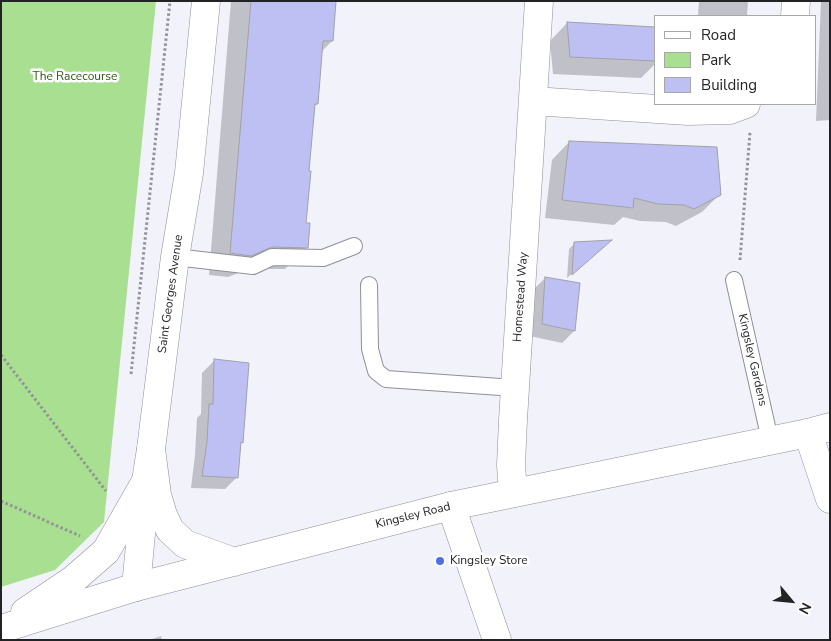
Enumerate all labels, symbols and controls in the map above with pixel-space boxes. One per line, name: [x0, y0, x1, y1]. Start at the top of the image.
legend: [654, 15, 816, 105]
text: Road: [701, 25, 736, 45]
text: Park: [701, 50, 731, 70]
park label: The Racecourse: [33, 70, 117, 84]
text: Building: [701, 75, 757, 95]
street label: Saint Georges Avenue: [156, 234, 186, 354]
street label: Homestead Way: [511, 252, 531, 342]
street label: Kingsley Gardens: [734, 312, 770, 408]
street label: Kingsley Road: [374, 500, 452, 532]
place label: Kingsley Store: [450, 554, 528, 568]
marker: Kingsley Store: [434, 555, 446, 567]
north arrow: [766, 576, 816, 626]
text: N: [794, 599, 816, 617]

